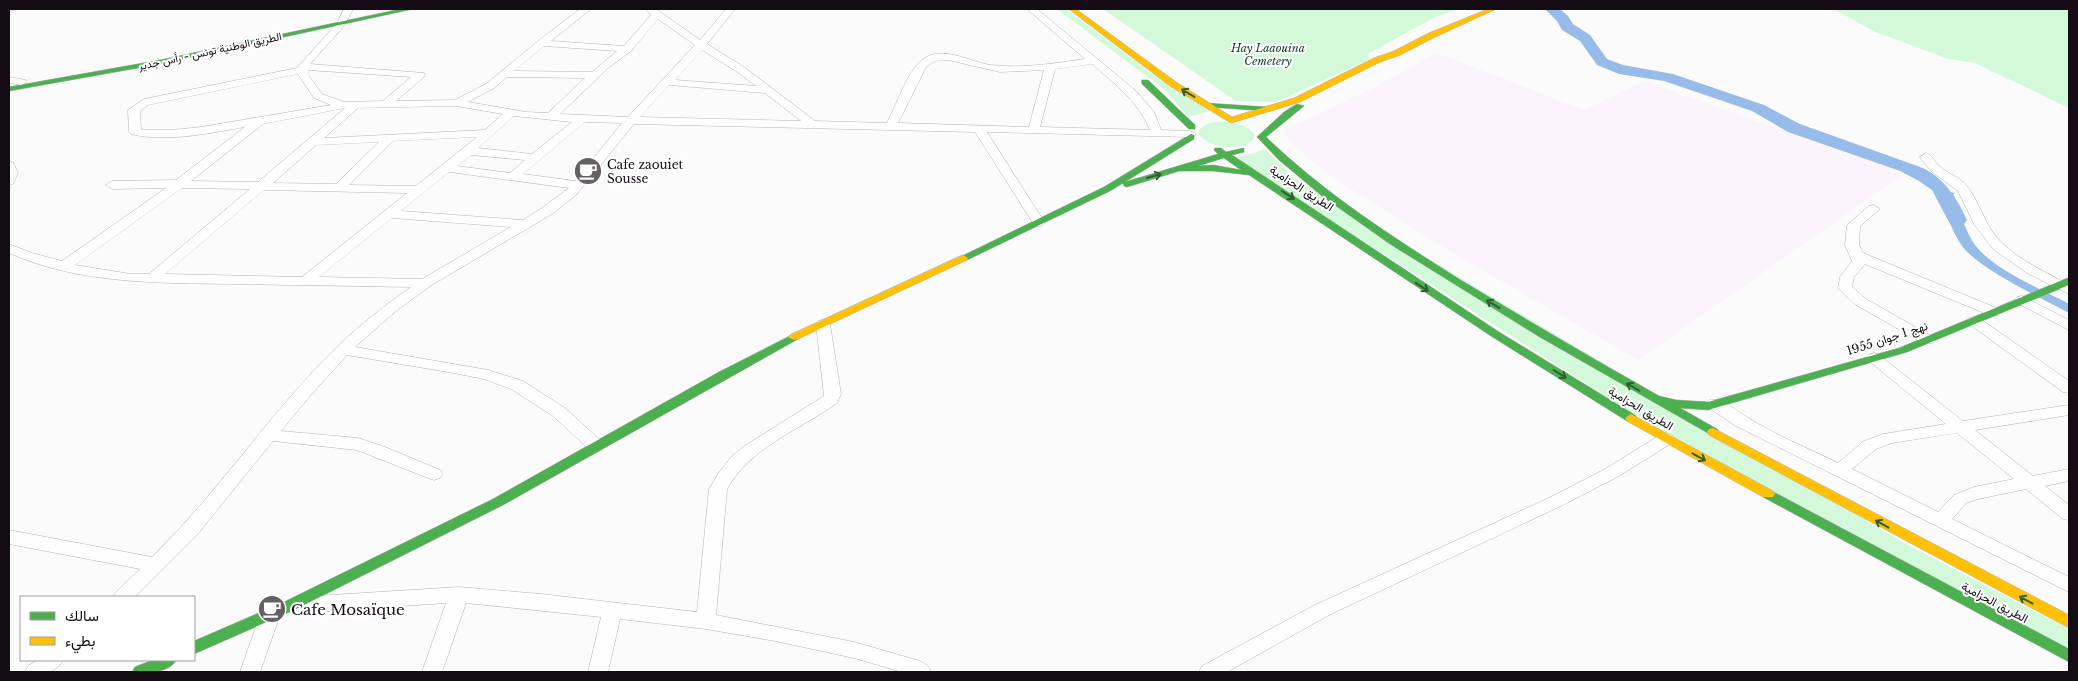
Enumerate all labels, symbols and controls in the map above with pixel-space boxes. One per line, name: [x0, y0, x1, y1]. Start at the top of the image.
street label: الطريق الوطنية تونس - رأس جدير: [136, 29, 283, 73]
park label: Hay Laaouina Cemetery: [1230, 41, 1305, 68]
one-way arrow: [1181, 88, 1195, 98]
cafe icon: Cafe zaouiet Sousse: [573, 156, 603, 186]
place label: Cafe zaouiet Sousse: [607, 157, 684, 186]
street label: الطريق الحزامية: [1267, 162, 1337, 215]
one-way arrow: [1146, 171, 1162, 180]
one-way arrow: [1281, 190, 1295, 200]
one-way arrow: [1415, 282, 1429, 292]
one-way arrow: [1486, 299, 1500, 309]
street label: نهج 1 جوان 1955: [1845, 318, 1930, 360]
one-way arrow: [1552, 369, 1566, 379]
one-way arrow: [1625, 382, 1640, 392]
street label: الطريق الحزامية: [1605, 383, 1676, 434]
one-way arrow: [1691, 453, 1706, 463]
one-way arrow: [1875, 519, 1890, 529]
street label: الطريق الحزامية: [1959, 578, 2031, 627]
cafe icon: Cafe Mosaïque: [257, 594, 287, 624]
one-way arrow: [2019, 595, 2034, 604]
legend: [20, 596, 195, 661]
place label: Cafe Mosaïque: [291, 600, 405, 619]
text: سالك: [65, 606, 99, 625]
text: بطيء: [65, 631, 95, 654]

